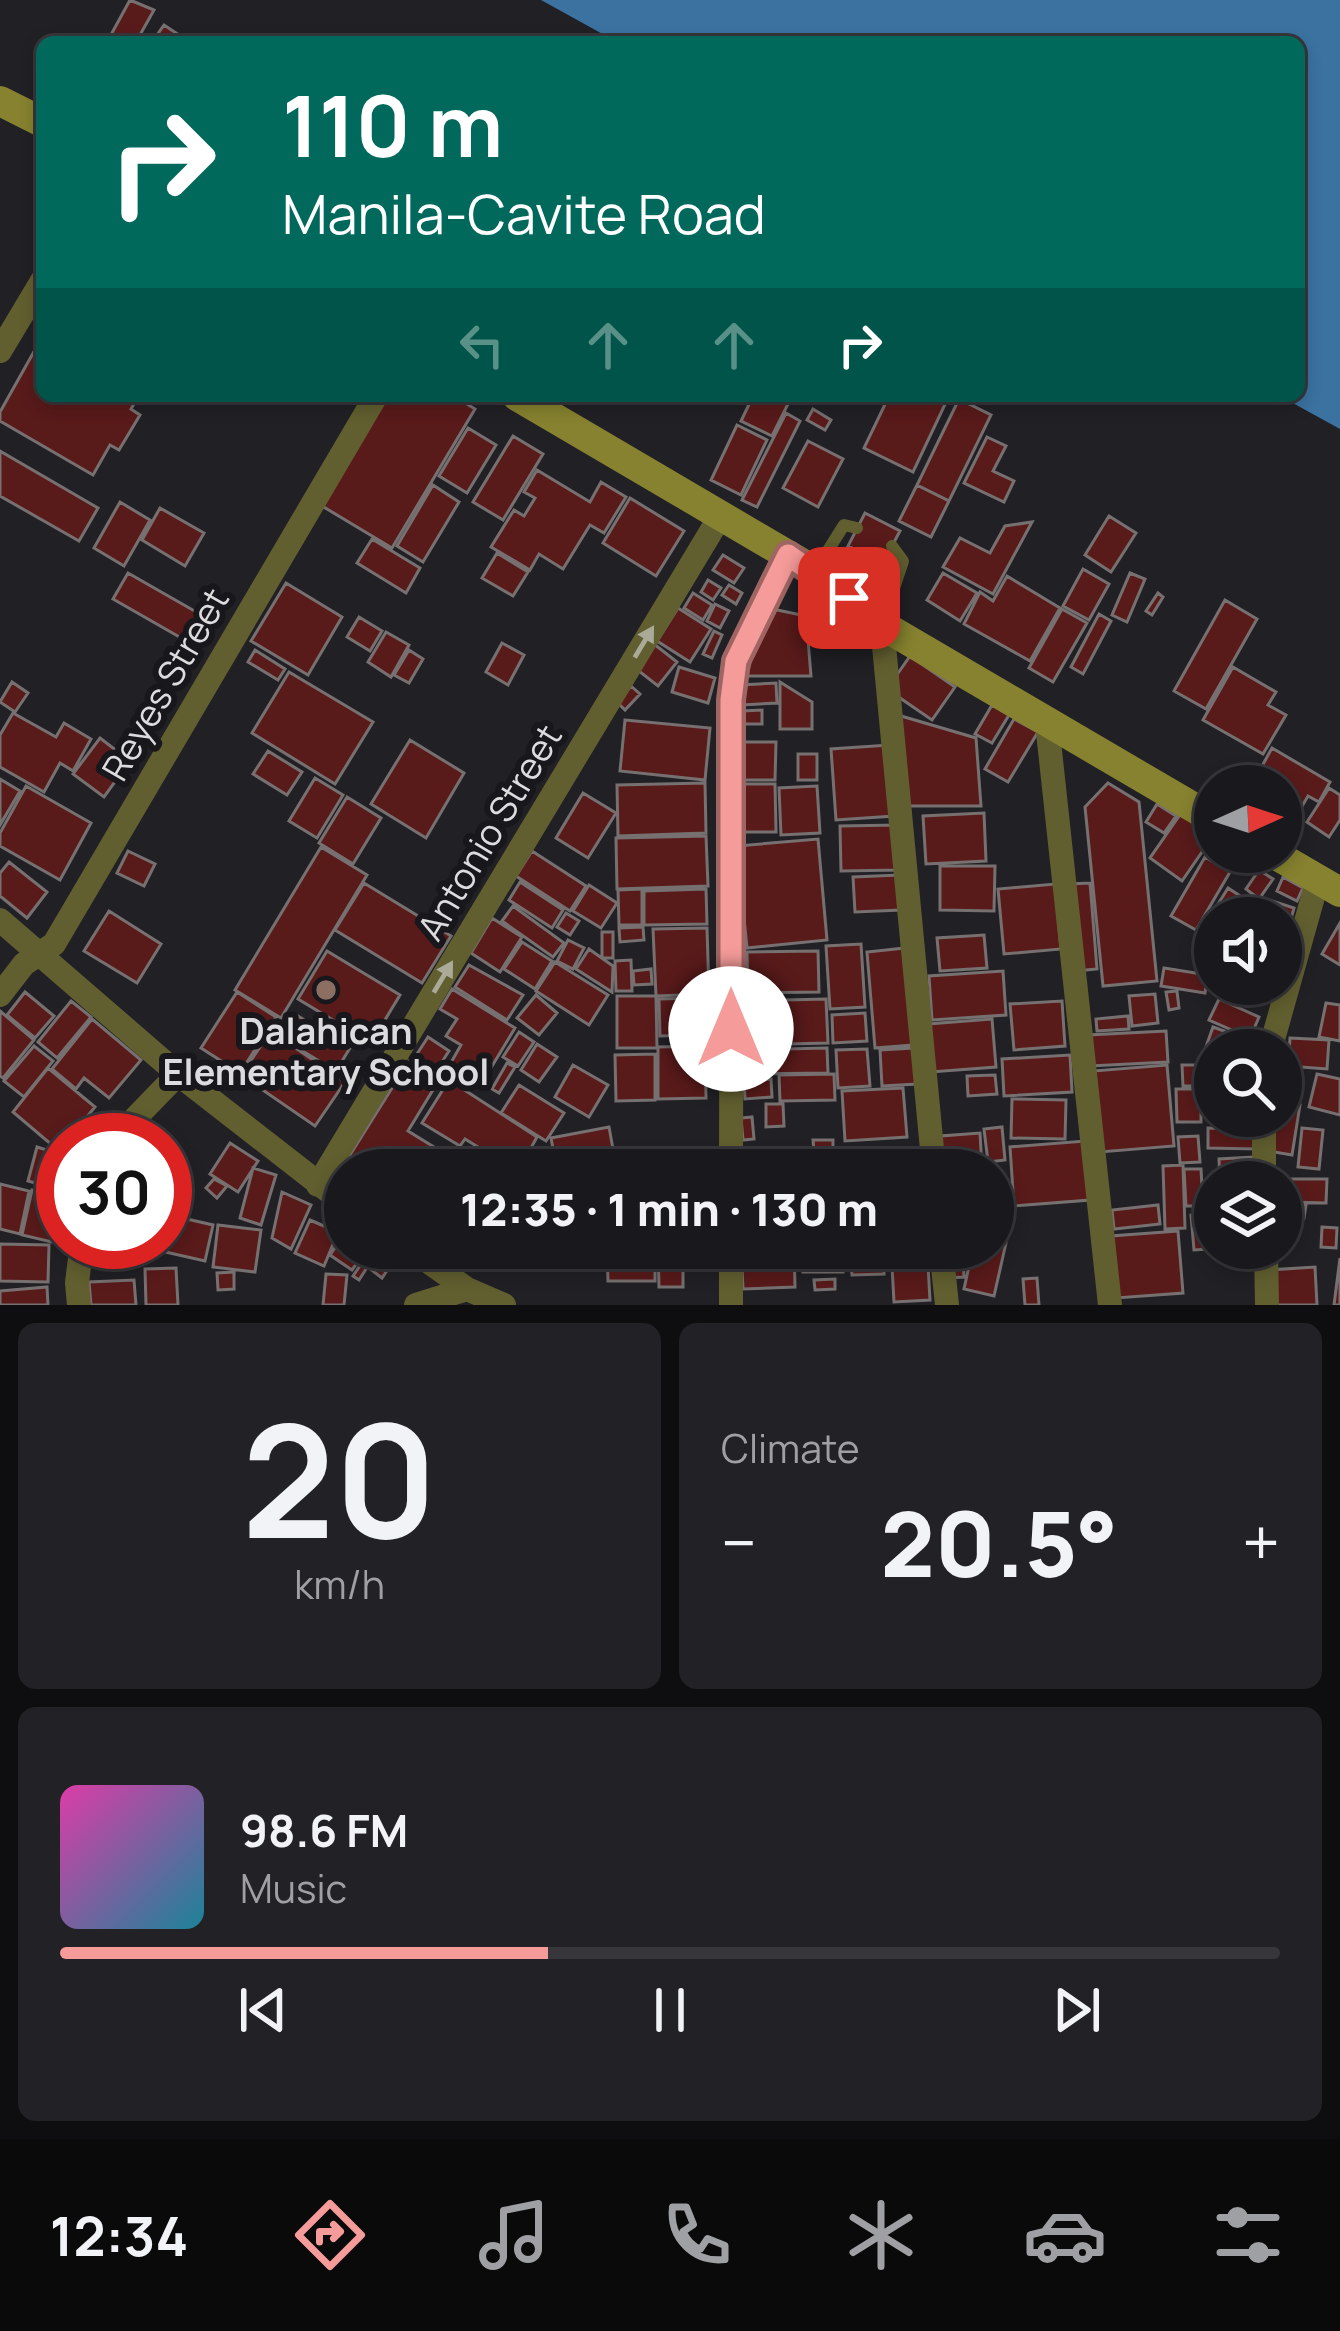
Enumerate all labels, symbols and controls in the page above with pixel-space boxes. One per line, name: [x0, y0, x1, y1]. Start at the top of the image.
text: 110 m: [282, 67, 503, 182]
icon: right: [84, 84, 240, 240]
text: Manila-Cavite Road: [282, 176, 766, 250]
icon: left: [449, 312, 515, 378]
icon: ahead: [575, 312, 641, 378]
icon: ahead: [701, 312, 767, 378]
icon: right: [827, 312, 893, 378]
pin: [798, 547, 900, 649]
icon: arrive: [816, 565, 882, 631]
street label: Reyes Street: [90, 579, 240, 789]
one-way arrow: [633, 625, 654, 659]
street label: Antonio Street: [405, 715, 573, 949]
north arrow: [1194, 765, 1302, 873]
map controls: [1194, 765, 1302, 1269]
button: sound: [1194, 897, 1302, 1005]
one-way arrow: [432, 960, 453, 994]
position arrow: [668, 966, 794, 1092]
marker: Dalahican Elementary School: [313, 977, 339, 1003]
place label: Dalahican Elementary School: [163, 1006, 489, 1096]
button: search: [1194, 1029, 1302, 1137]
speed limit sign: 30: [36, 1113, 192, 1269]
button: layers: [1194, 1161, 1302, 1269]
text: 12:35 · 1 min · 130 m: [460, 1178, 878, 1240]
text: 20: [242, 1372, 437, 1585]
text: Climate: [721, 1421, 860, 1475]
text: 20.5°: [881, 1481, 1118, 1604]
text: −: [721, 1497, 757, 1587]
text: +: [1242, 1497, 1280, 1587]
text: km/h: [294, 1557, 385, 1611]
text: 98.6 FM: [240, 1799, 408, 1861]
text: Music: [240, 1861, 347, 1915]
icon: previous: [230, 1977, 296, 2043]
icon: pause: [637, 1977, 703, 2043]
icon: next: [1044, 1977, 1110, 2043]
icon: directions: [288, 2193, 372, 2277]
icon: music: [472, 2193, 556, 2277]
icon: phone: [655, 2193, 739, 2277]
icon: climate: [839, 2193, 923, 2277]
icon: car: [1023, 2193, 1107, 2277]
icon: filters: [1206, 2193, 1290, 2277]
text: 12:34: [50, 2198, 188, 2272]

